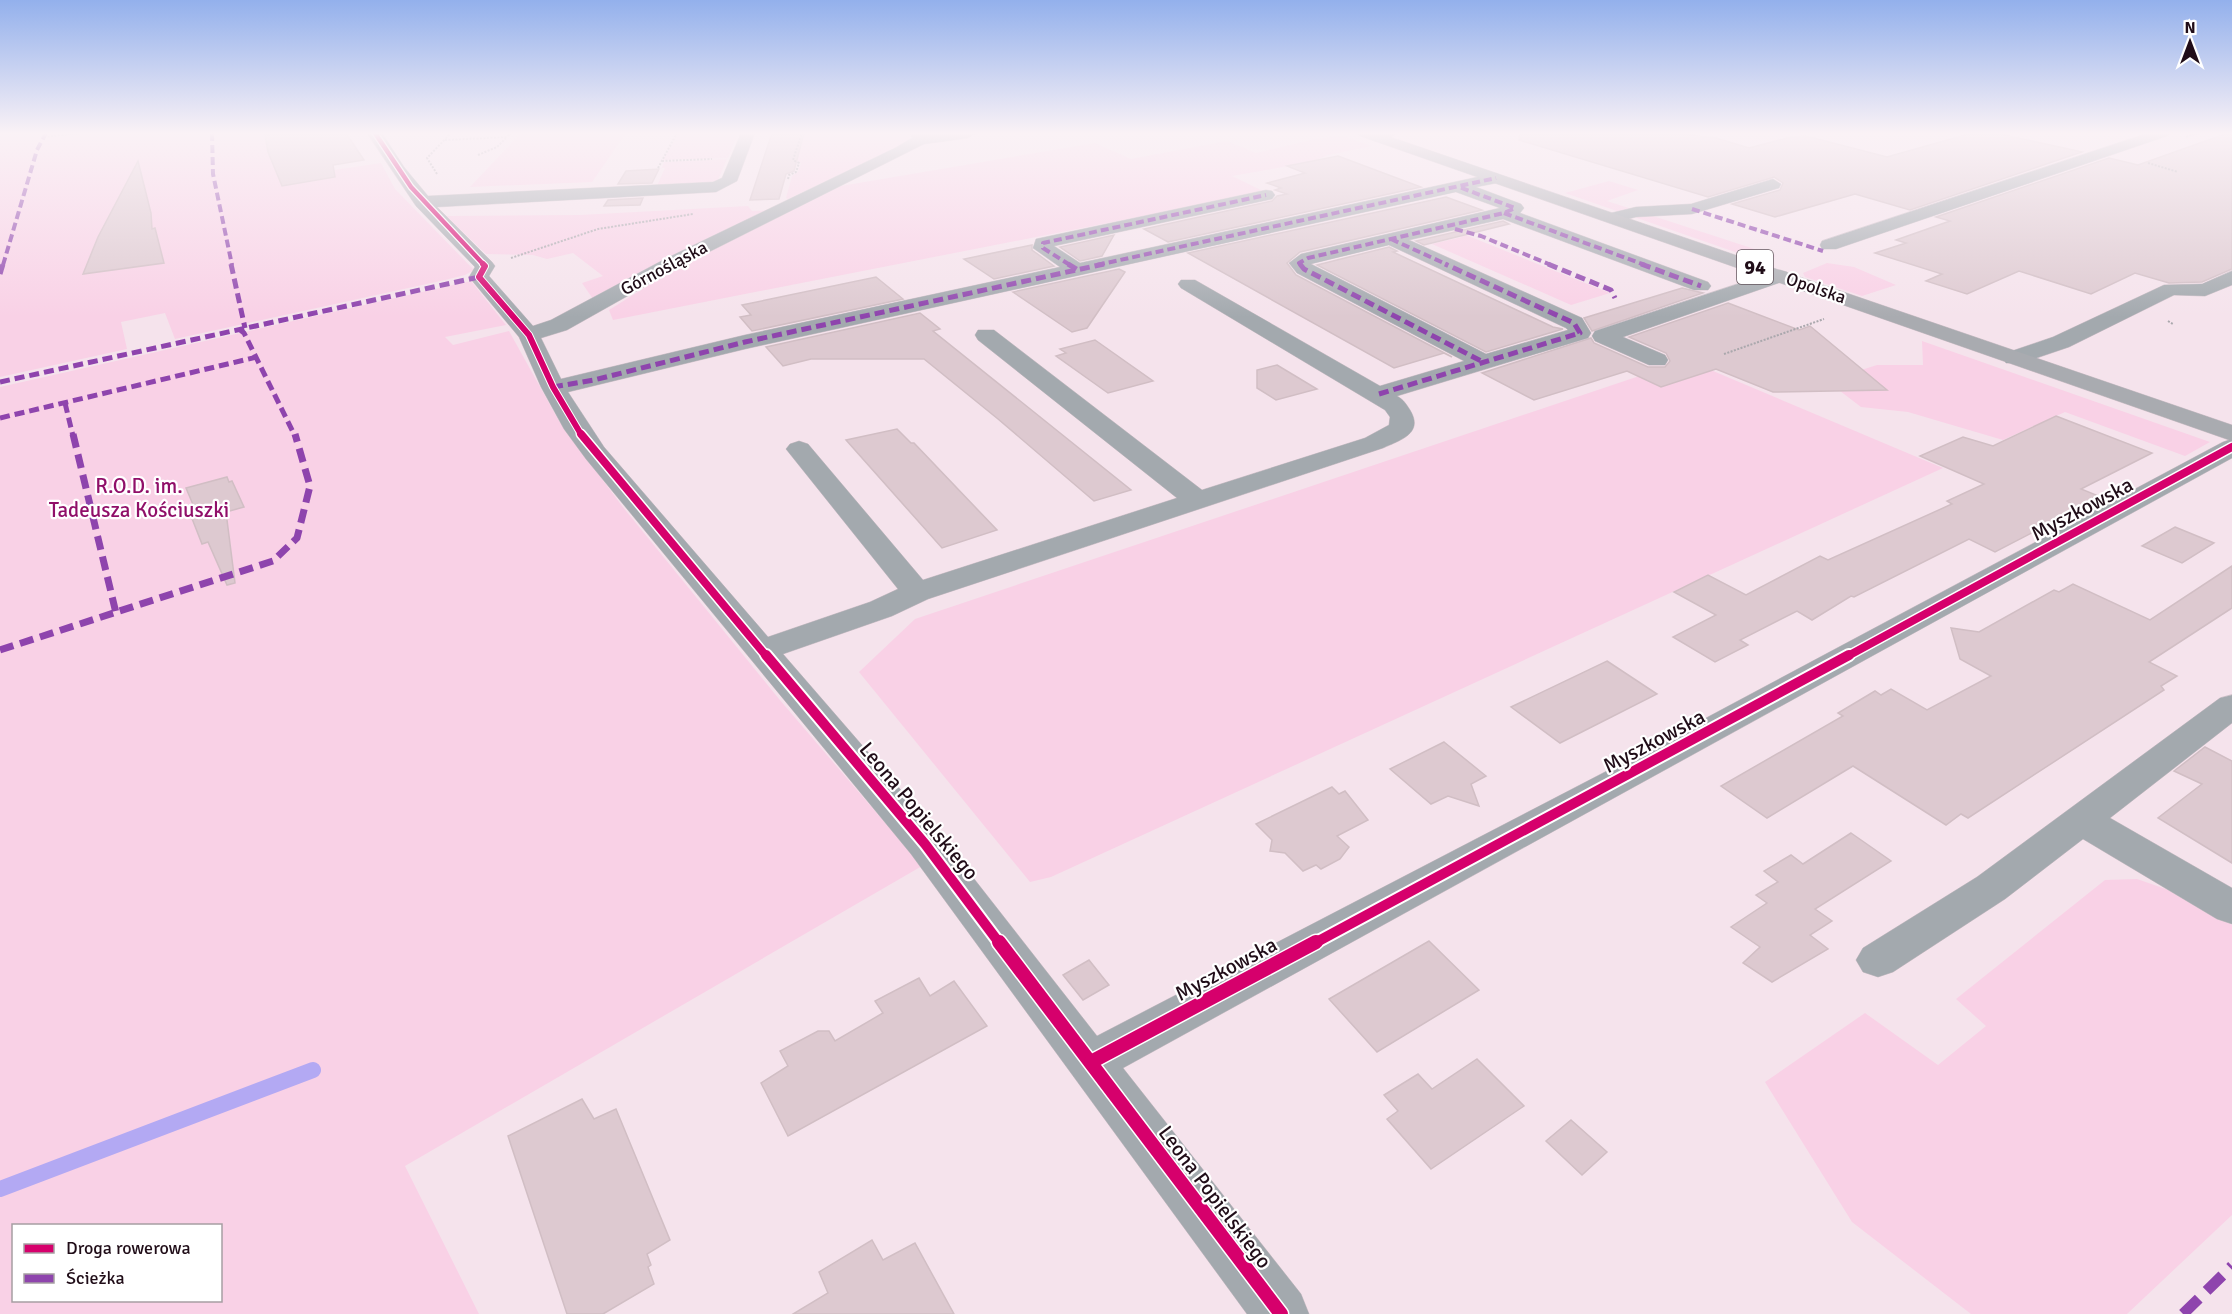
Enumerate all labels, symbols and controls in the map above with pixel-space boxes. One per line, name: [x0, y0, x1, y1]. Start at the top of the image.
north arrow: [2160, 12, 2220, 72]
text: N: [2184, 18, 2196, 38]
street label: Górnośląska: [617, 236, 711, 300]
road number: 94: [1737, 250, 1773, 284]
street label: Opolska: [1783, 267, 1849, 309]
street label: Myszkowska: [2027, 471, 2137, 547]
park label: R.O.D. im. Tadeusza Kościuszki: [49, 473, 229, 523]
street label: Myszkowska: [1599, 703, 1709, 779]
street label: Leona Popielskiego: [854, 737, 984, 885]
street label: Myszkowska: [1171, 931, 1281, 1007]
street label: Leona Popielskiego: [1153, 1120, 1277, 1274]
legend: [12, 1224, 222, 1302]
text: Droga rowerowa: [66, 1237, 191, 1259]
text: Ścieżka: [66, 1267, 125, 1289]

